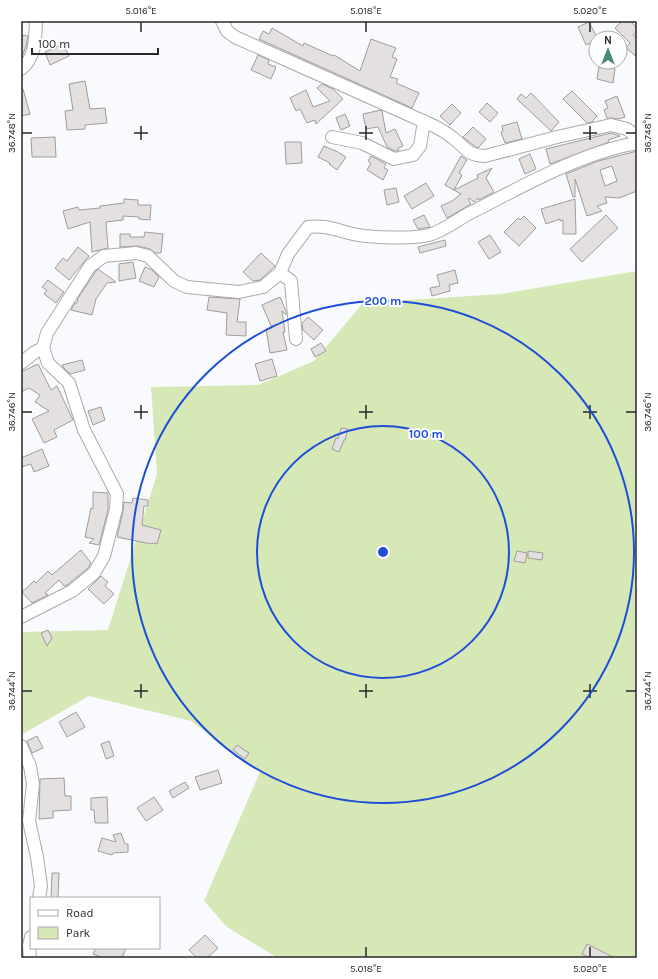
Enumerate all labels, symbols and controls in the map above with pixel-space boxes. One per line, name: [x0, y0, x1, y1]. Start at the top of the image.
text: 5.016°E: [125, 5, 157, 17]
text: 5.018°E: [350, 5, 382, 17]
text: 5.020°E: [573, 5, 607, 17]
scale bar: [32, 30, 158, 56]
north arrow: [588, 30, 628, 70]
text: N: [604, 34, 612, 47]
text: 100 m: [38, 37, 70, 51]
text: 36.748°N: [6, 113, 18, 153]
text: 36.748°N: [642, 113, 654, 153]
text: 200 m: [365, 294, 401, 308]
text: 36.746°N: [6, 392, 18, 432]
text: 36.746°N: [642, 392, 654, 432]
text: 100 m: [409, 427, 443, 441]
centre of rings: [376, 545, 390, 559]
text: 36.744°N: [6, 671, 18, 711]
text: 36.744°N: [642, 671, 654, 711]
legend: [30, 897, 160, 949]
text: Road: [66, 906, 94, 920]
text: Park: [66, 926, 91, 940]
text: 5.018°E: [350, 963, 382, 975]
text: 5.020°E: [573, 963, 607, 975]

